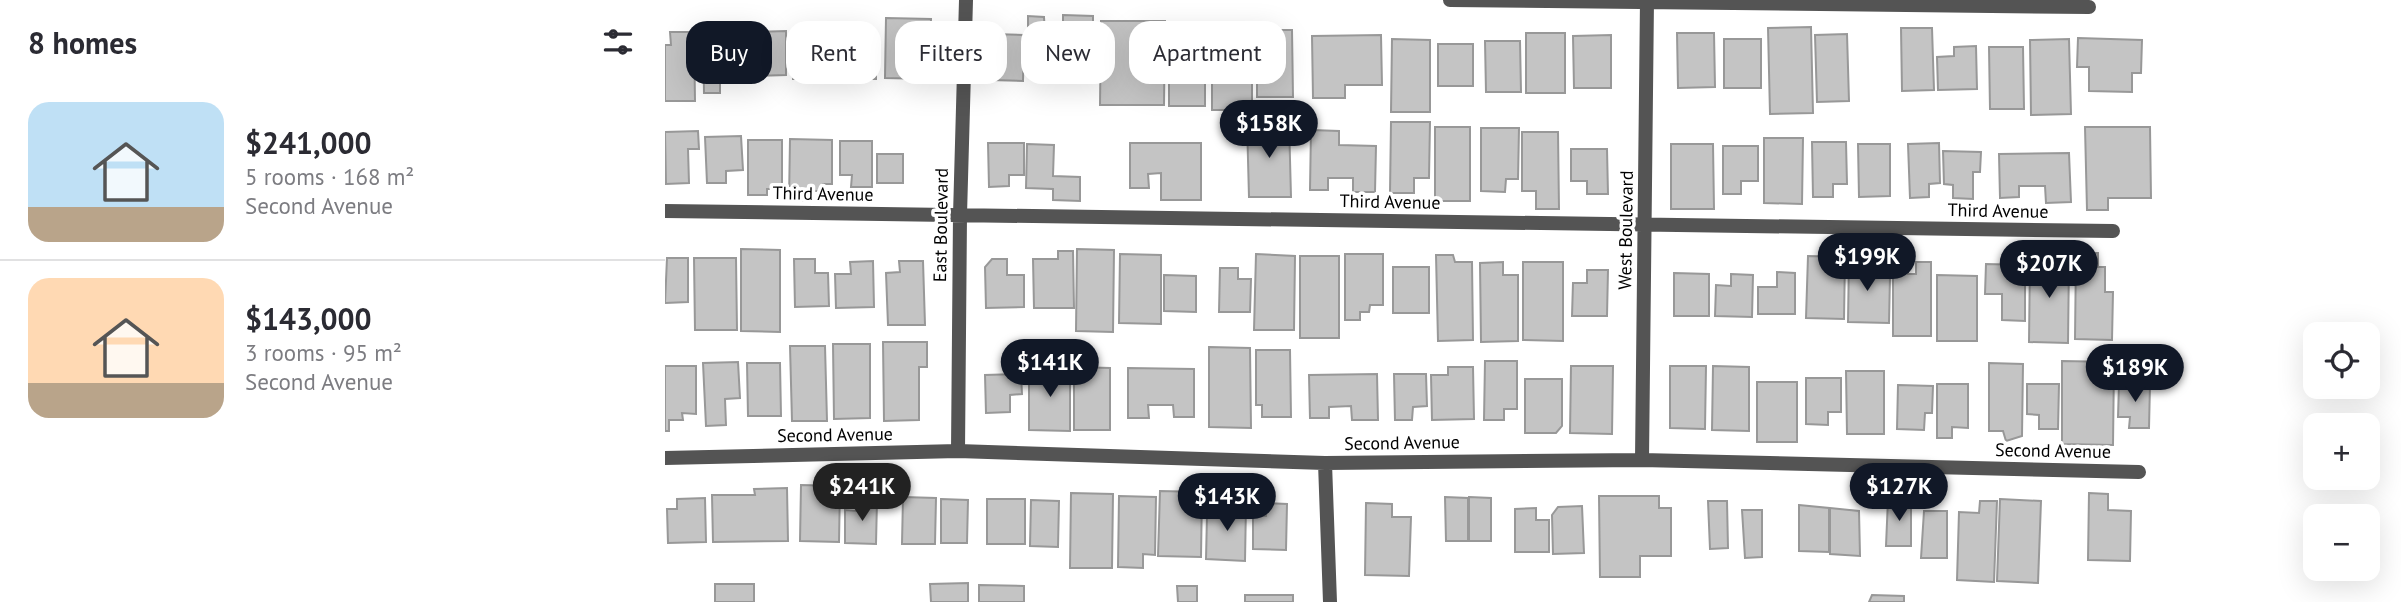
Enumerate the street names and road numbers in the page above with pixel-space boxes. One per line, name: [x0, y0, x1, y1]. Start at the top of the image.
street label: East Boulevard: [928, 168, 953, 282]
street label: West Boulevard: [1613, 170, 1638, 290]
street label: Third Avenue: [772, 181, 874, 206]
street label: Third Avenue: [1339, 189, 1441, 214]
street label: Third Avenue: [1947, 198, 2049, 223]
street label: Second Avenue: [777, 422, 893, 447]
street label: Second Avenue: [1344, 430, 1460, 455]
street label: Second Avenue: [1995, 438, 2111, 463]

